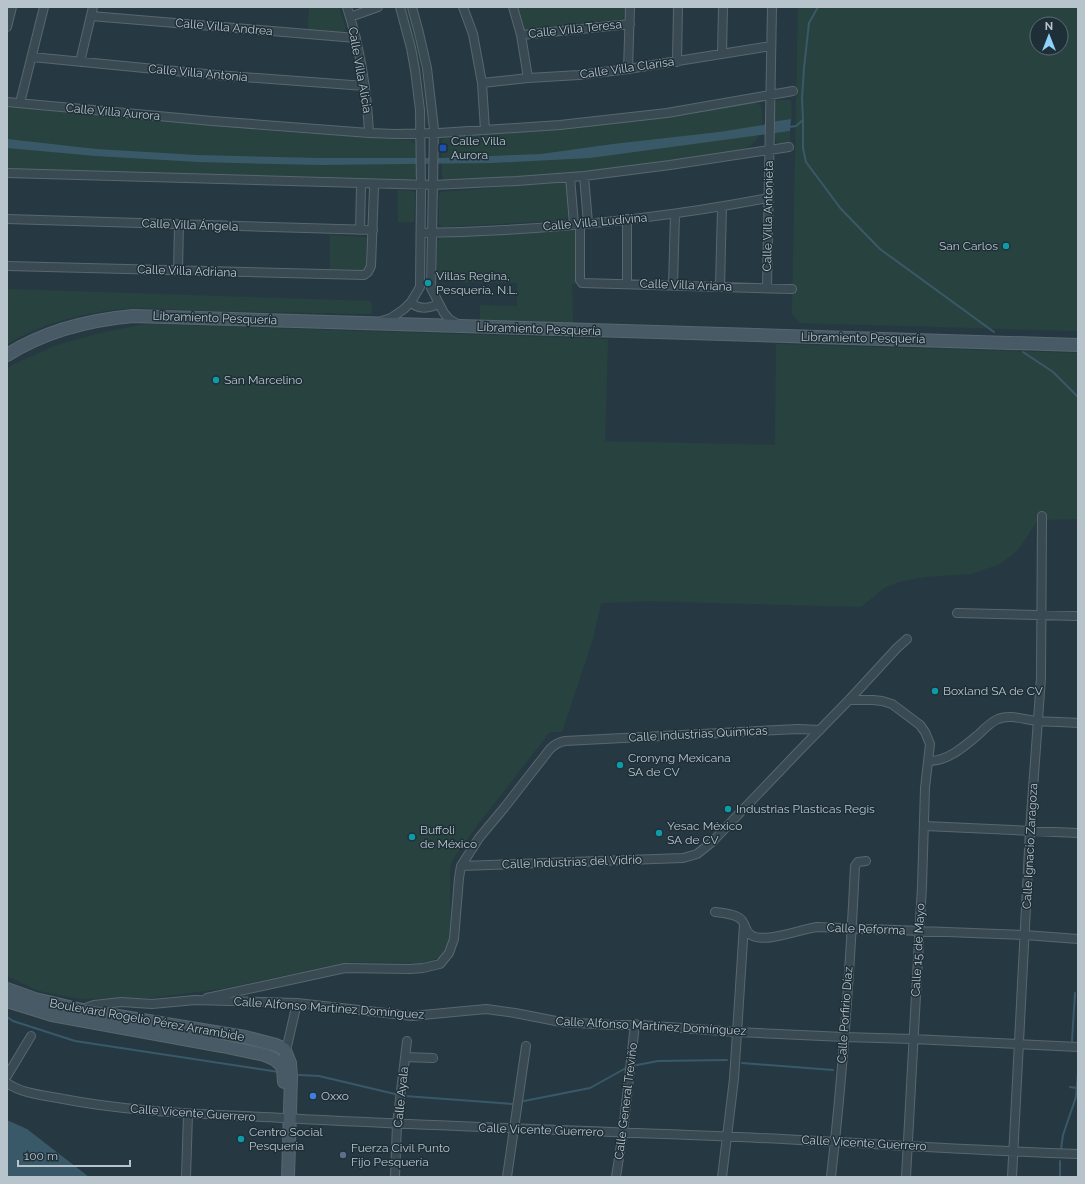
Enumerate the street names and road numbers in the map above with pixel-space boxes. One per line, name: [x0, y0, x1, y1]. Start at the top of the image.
street label: Calle Villa Andrea: [175, 16, 273, 38]
street label: Calle Villa Teresa: [528, 17, 622, 41]
street label: Calle Villa Alicia: [346, 26, 374, 114]
street label: Calle Villa Clarisa: [579, 54, 675, 82]
street label: Calle Villa Antonia: [148, 62, 248, 84]
street label: Calle Villa Aurora: [65, 101, 161, 123]
street label: Calle Villa Antonieta: [760, 160, 776, 272]
street label: Calle Villa Ludivina: [542, 210, 648, 234]
street label: Calle Villa Ángela: [141, 216, 239, 234]
street label: Calle Villa Adriana: [137, 262, 237, 280]
street label: Calle Villa Ariana: [640, 276, 732, 294]
street label: Libramiento Pesquería: [152, 309, 278, 327]
street label: Libramiento Pesquería: [476, 320, 602, 338]
street label: Libramiento Pesquería: [801, 330, 925, 346]
street label: Calle Industrias Químicas: [628, 723, 768, 745]
street label: Calle Ignacio Zaragoza: [1020, 783, 1040, 909]
street label: Calle Industrias del Vidrio: [502, 853, 642, 871]
street label: Calle 15 de Mayo: [909, 903, 927, 997]
street label: Calle Reforma: [826, 921, 906, 937]
street label: Calle Porfirio Díaz: [835, 966, 855, 1064]
street label: Calle Alfonso Martínez Domínguez: [233, 994, 425, 1022]
street label: Boulevard Rogelio Pérez Arrambide: [48, 996, 246, 1044]
street label: Calle Alfonso Martínez Domínguez: [555, 1014, 747, 1038]
street label: Calle General Treviño: [612, 1042, 640, 1160]
street label: Calle Ayala: [391, 1066, 411, 1128]
street label: Calle Vicente Guerrero: [130, 1102, 256, 1124]
street label: Calle Vicente Guerrero: [478, 1121, 604, 1139]
street label: Calle Vicente Guerrero: [801, 1133, 927, 1153]

